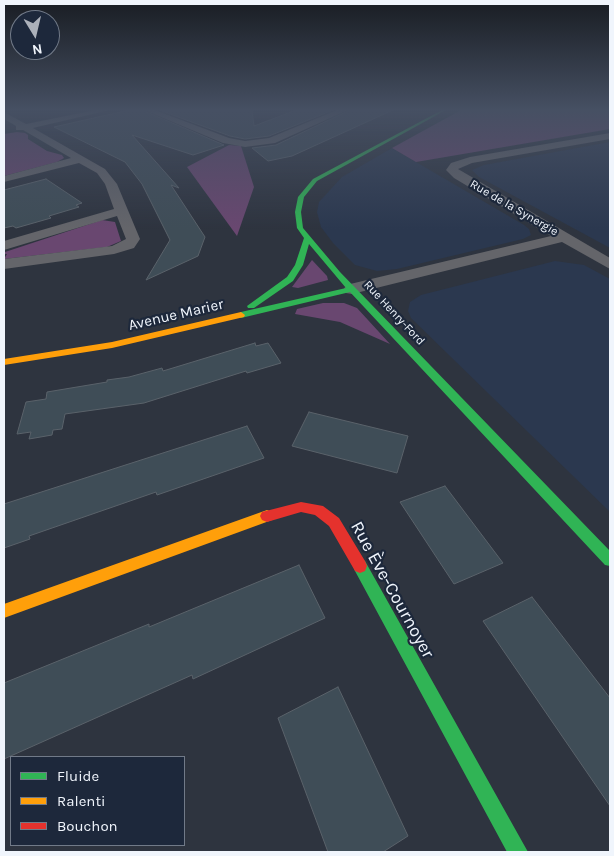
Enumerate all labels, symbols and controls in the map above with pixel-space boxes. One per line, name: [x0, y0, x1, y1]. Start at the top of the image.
north arrow: [10, 10, 60, 60]
text: N: [31, 40, 44, 59]
street label: Rue de la Synergie: [467, 177, 561, 239]
street label: Rue Henry-Ford: [360, 278, 428, 348]
street label: Avenue Marier: [127, 295, 225, 335]
street label: Rue Ève-Cournoyer: [345, 518, 439, 662]
legend: [10, 756, 185, 846]
text: Fluide: [57, 767, 99, 785]
text: Ralenti: [57, 792, 106, 810]
text: Bouchon: [57, 817, 118, 835]

